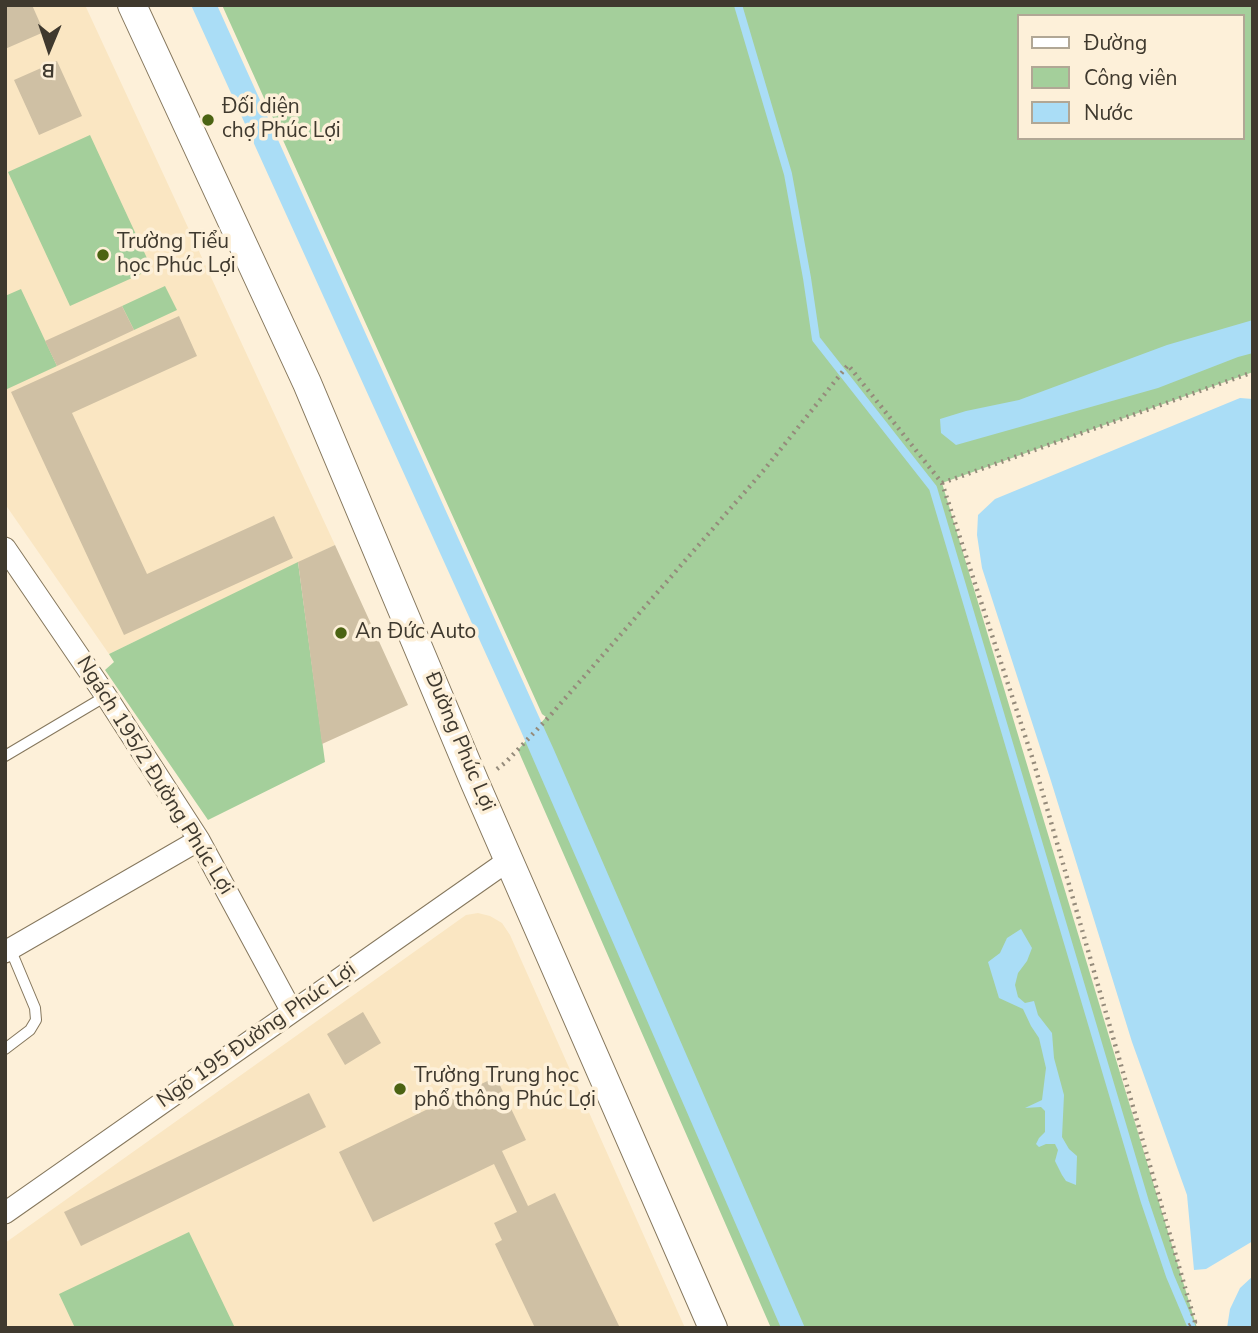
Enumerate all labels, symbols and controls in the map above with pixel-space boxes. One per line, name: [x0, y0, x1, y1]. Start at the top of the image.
north arrow: [14, 14, 84, 84]
legend: [1016, 14, 1244, 140]
text: Đường: [1084, 29, 1147, 57]
text: B: [41, 57, 55, 83]
text: Công viên: [1084, 64, 1178, 92]
place label: Đối diện chợ Phúc Lợi: [222, 95, 341, 145]
text: Nước: [1084, 99, 1133, 127]
marker: Đối diện chợ Phúc Lợi: [200, 112, 216, 128]
place label: Trường Tiểu học Phúc Lợi: [117, 230, 236, 280]
marker: Trường Tiểu học Phúc Lợi: [95, 247, 111, 263]
place label: An Đức Auto: [355, 620, 476, 646]
marker: An Đức Auto: [333, 625, 349, 641]
street label: Ngách 195/2 Đường Phúc Lợi: [70, 652, 238, 900]
street label: Đường Phúc Lợi: [418, 669, 500, 815]
street label: Ngõ 195 Đường Phúc Lợi: [153, 958, 361, 1114]
place label: Trường Trung học phổ thông Phúc Lợi: [414, 1064, 596, 1114]
marker: Trường Trung học phổ thông Phúc Lợi: [392, 1081, 408, 1097]

